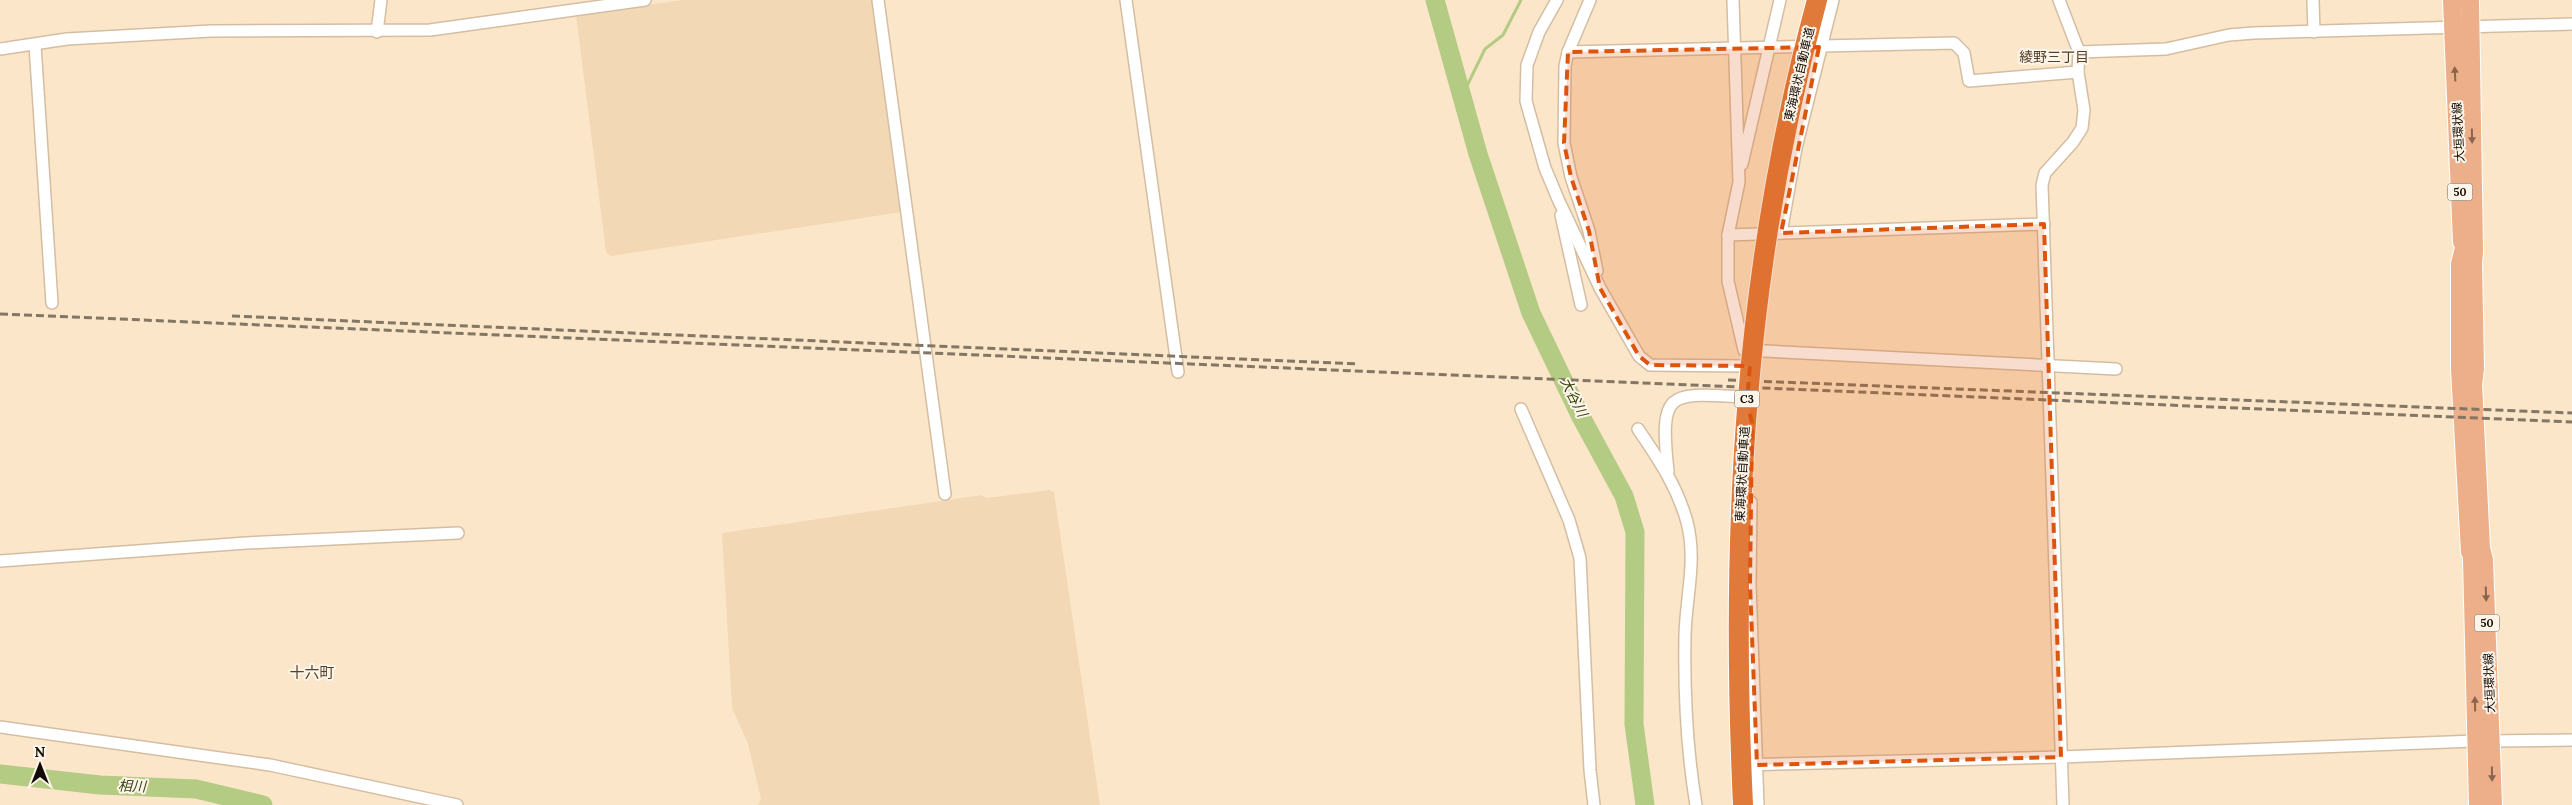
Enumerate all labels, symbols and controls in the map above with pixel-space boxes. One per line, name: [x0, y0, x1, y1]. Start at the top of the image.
street label: 東海環状自動車道: [1781, 26, 1817, 122]
district label: 綾野三丁目: [2019, 48, 2089, 66]
one-way arrow: [2451, 65, 2459, 81]
street label: 大垣環状線: [2449, 102, 2467, 162]
one-way arrow: [2468, 128, 2476, 144]
road number: 50: [2448, 183, 2472, 200]
water label: 大谷川: [1556, 374, 1592, 422]
road number: C3: [1734, 390, 1760, 408]
street label: 東海環状自動車道: [1732, 426, 1752, 522]
one-way arrow: [2482, 586, 2490, 602]
road number: 50: [2474, 614, 2500, 632]
street label: 大垣環状線: [2480, 653, 2498, 713]
district label: 十六町: [289, 663, 335, 682]
one-way arrow: [2470, 696, 2478, 712]
north arrow: [15, 740, 65, 790]
text: N: [35, 743, 46, 761]
one-way arrow: [2489, 766, 2497, 782]
water label: 相川: [118, 777, 148, 796]

